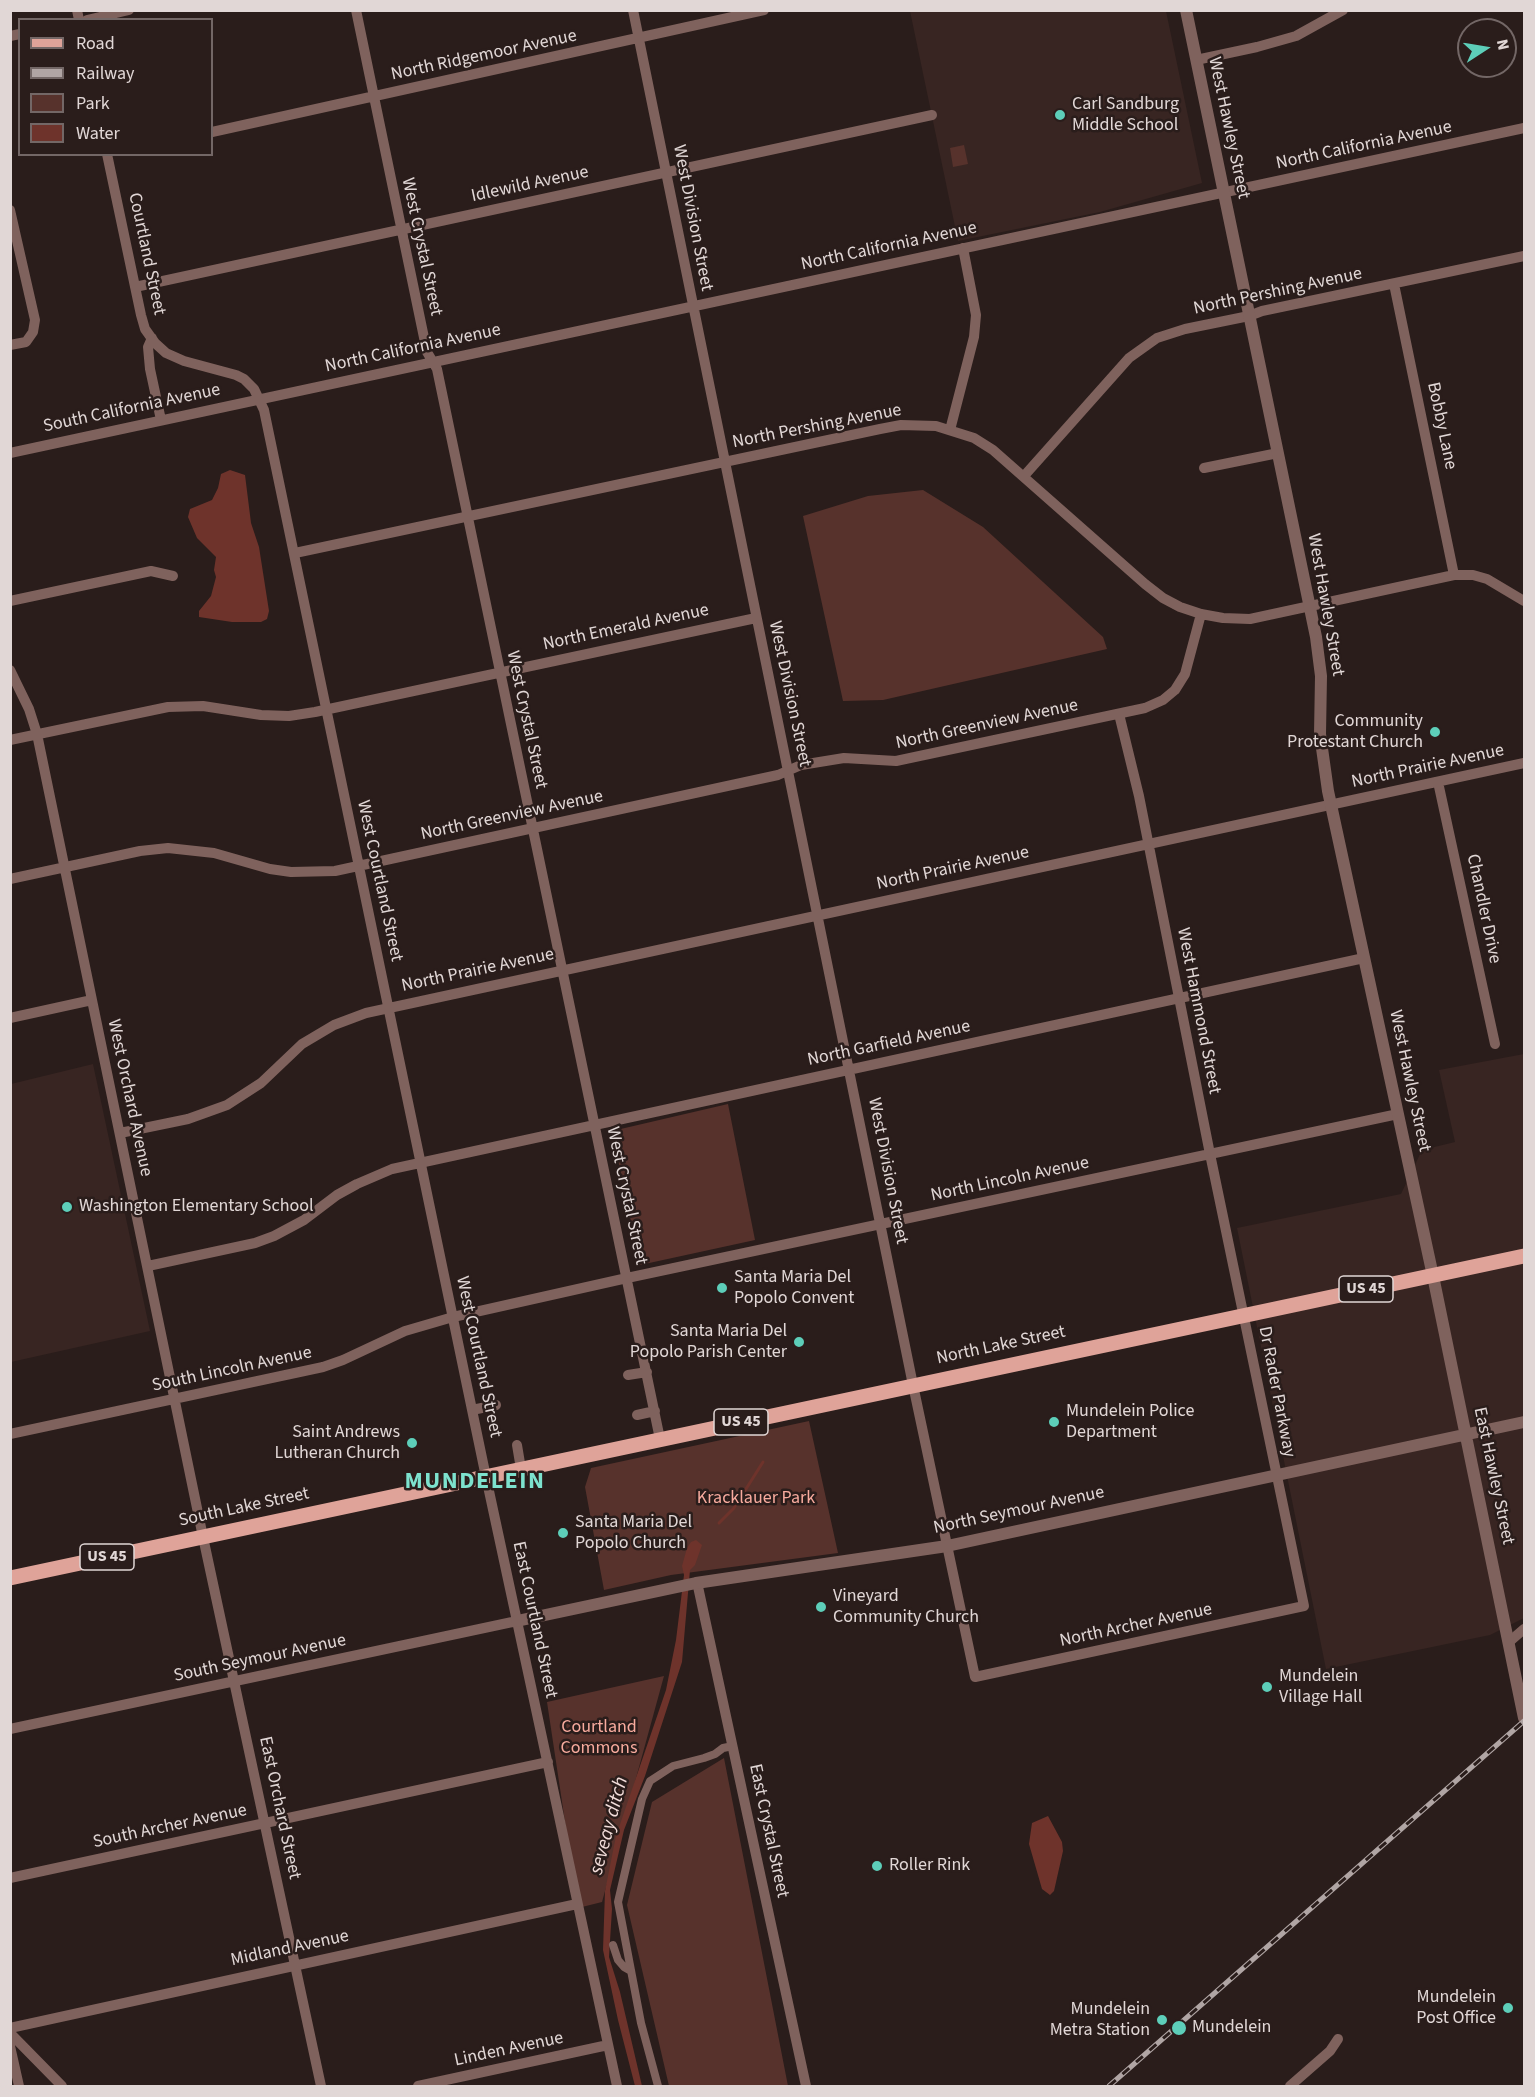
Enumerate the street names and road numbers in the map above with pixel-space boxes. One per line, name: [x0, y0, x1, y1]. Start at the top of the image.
street label: North Ridgemoor Avenue: [389, 26, 579, 86]
street label: West Hawley Street: [1202, 55, 1254, 201]
street label: North California Avenue: [1274, 117, 1454, 175]
street label: West Division Street: [667, 143, 717, 293]
street label: Idlewild Avenue: [469, 162, 591, 208]
street label: West Crystal Street: [396, 176, 446, 318]
street label: Courtland Street: [123, 191, 169, 317]
street label: North California Avenue: [799, 218, 979, 276]
street label: North Pershing Avenue: [1192, 264, 1364, 320]
street label: North California Avenue: [323, 320, 503, 378]
street label: South California Avenue: [41, 380, 223, 438]
street label: Bobby Lane: [1421, 380, 1461, 472]
street label: North Pershing Avenue: [731, 400, 903, 454]
street label: West Hawley Street: [1302, 532, 1348, 678]
street label: North Emerald Avenue: [541, 600, 711, 656]
street label: West Division Street: [763, 619, 815, 769]
street label: West Crystal Street: [501, 649, 551, 791]
street label: North Greenview Avenue: [894, 695, 1080, 755]
street label: North Prairie Avenue: [1350, 740, 1506, 794]
street label: North Greenview Avenue: [419, 786, 605, 846]
street label: West Courtland Street: [351, 798, 407, 964]
street label: North Prairie Avenue: [875, 842, 1031, 896]
street label: Chandler Drive: [1461, 852, 1505, 966]
street label: West Hammond Street: [1171, 926, 1225, 1096]
street label: North Prairie Avenue: [400, 944, 556, 998]
street label: West Hawley Street: [1383, 1008, 1435, 1154]
street label: North Garfield Avenue: [806, 1016, 972, 1072]
street label: West Orchard Avenue: [102, 1017, 156, 1179]
street label: West Division Street: [862, 1096, 912, 1246]
street label: West Crystal Street: [601, 1125, 651, 1267]
street label: North Lincoln Avenue: [929, 1153, 1091, 1207]
street label: West Courtland Street: [450, 1274, 506, 1440]
road number: US 45: [1339, 1276, 1393, 1302]
street label: North Lake Street: [935, 1322, 1067, 1370]
street label: Dr Rader Parkway: [1253, 1325, 1299, 1459]
street label: South Lincoln Avenue: [150, 1343, 314, 1397]
street label: East Hawley Street: [1468, 1405, 1518, 1547]
road number: US 45: [714, 1409, 768, 1435]
street label: North Seymour Avenue: [932, 1482, 1106, 1540]
street label: South Lake Street: [177, 1484, 311, 1532]
street label: East Courtland Street: [507, 1540, 561, 1700]
road number: US 45: [80, 1544, 134, 1570]
street label: North Archer Avenue: [1058, 1599, 1214, 1653]
street label: South Seymour Avenue: [172, 1630, 348, 1688]
street label: East Orchard Street: [253, 1735, 305, 1881]
street label: East Crystal Street: [743, 1762, 793, 1900]
street label: South Archer Avenue: [91, 1800, 249, 1854]
street label: Midland Avenue: [229, 1926, 351, 1972]
street label: Linden Avenue: [453, 2028, 565, 2072]

